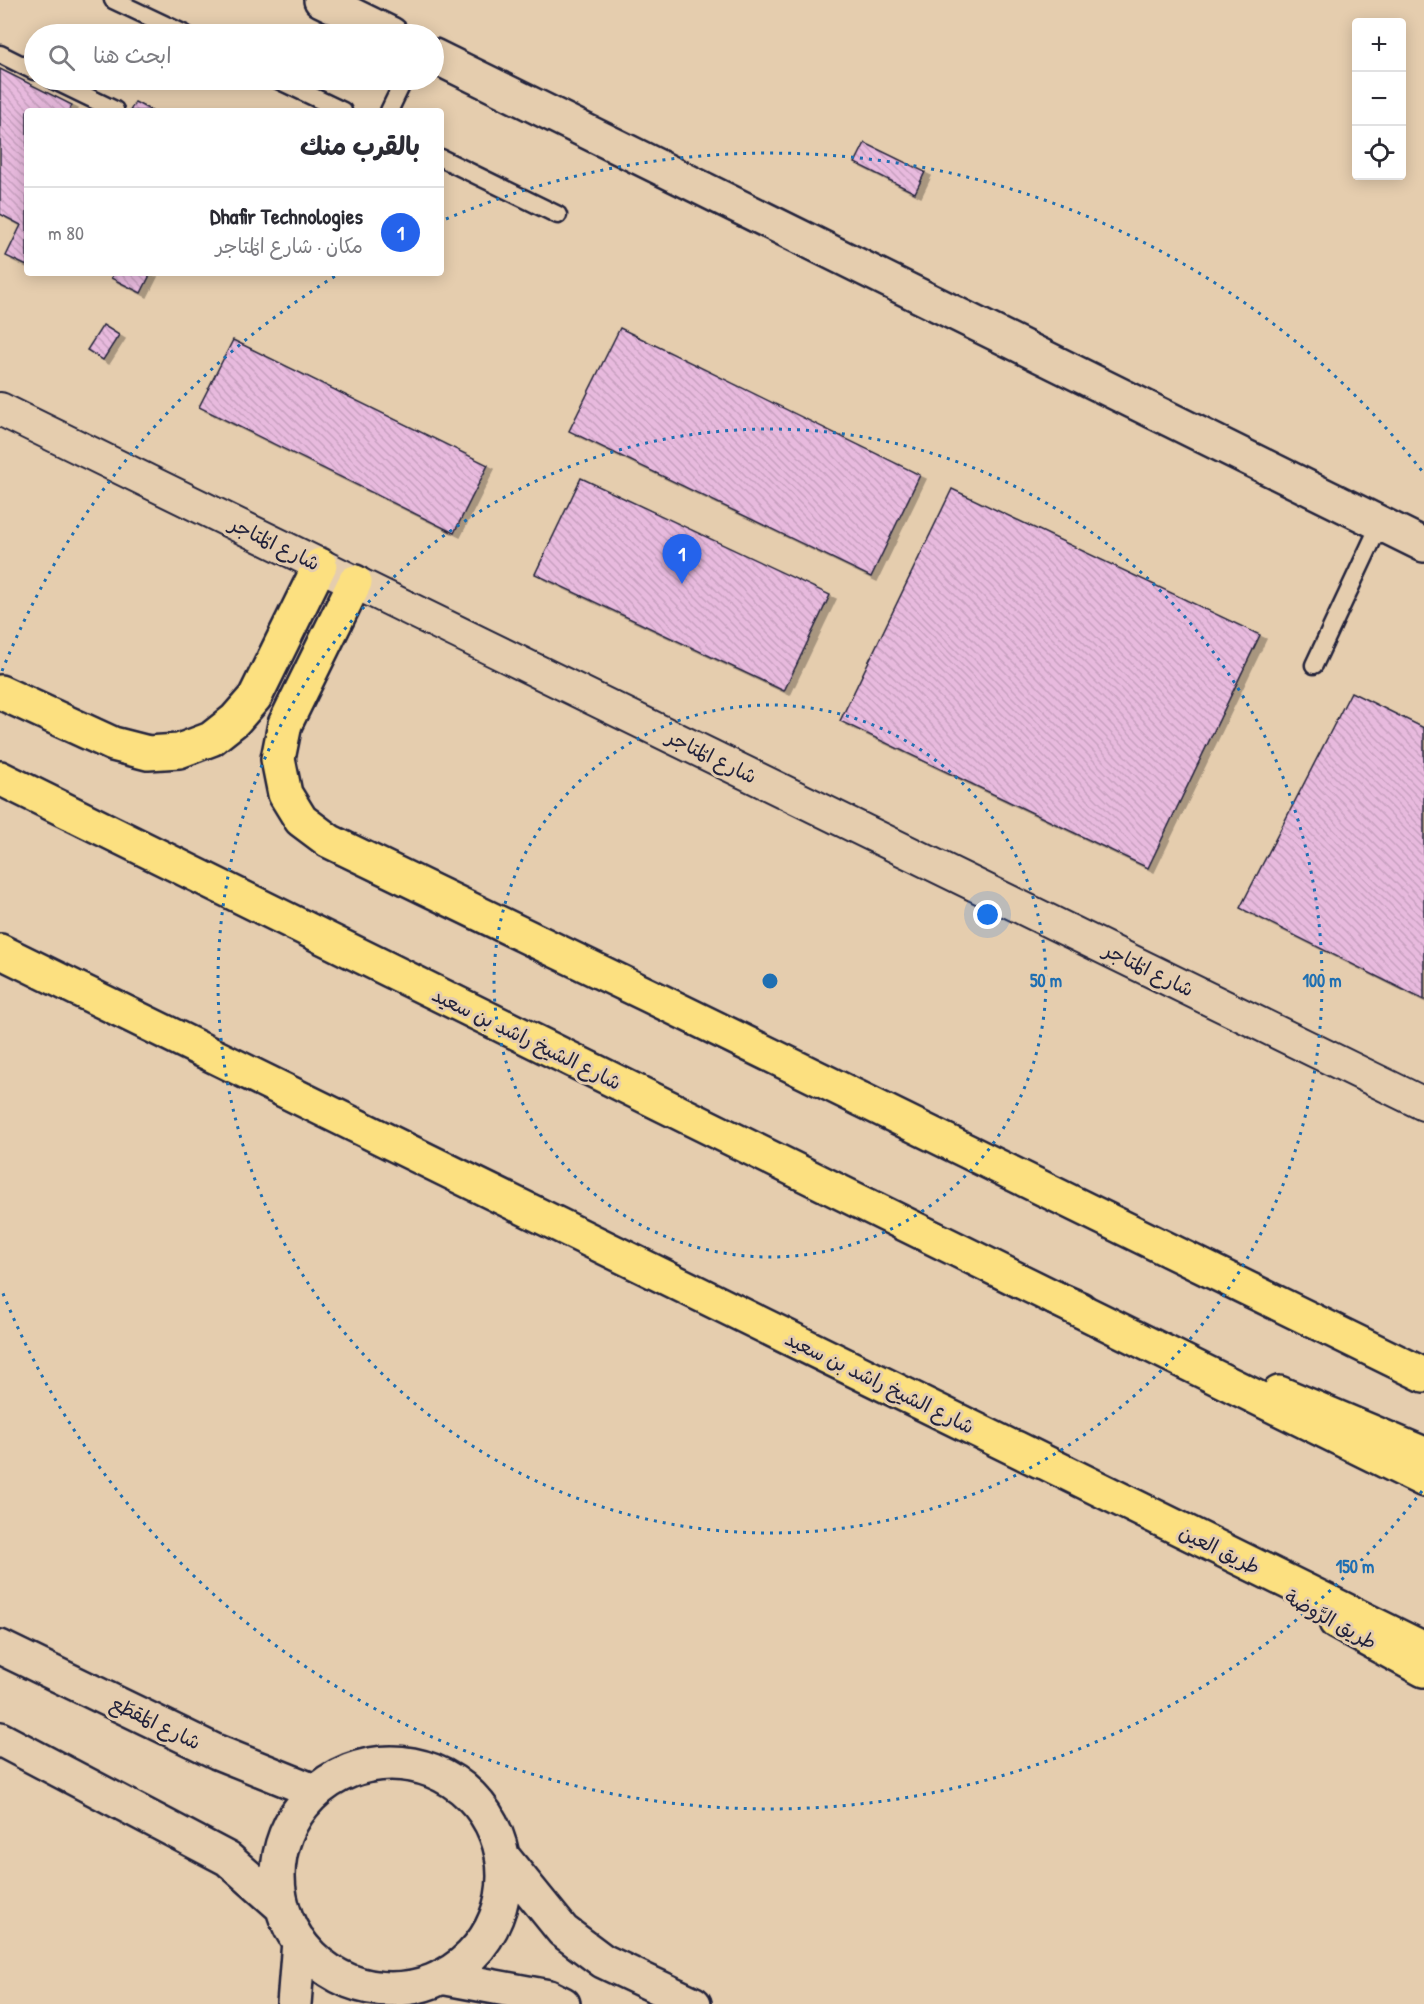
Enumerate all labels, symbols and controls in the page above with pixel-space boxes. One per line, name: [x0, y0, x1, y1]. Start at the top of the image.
map controls: [1352, 18, 1406, 180]
button: +: [1352, 18, 1406, 72]
search box: [24, 24, 444, 90]
text: ابحث هنا: [93, 40, 172, 70]
icon: search: [45, 41, 78, 74]
button: −: [1352, 72, 1406, 126]
button: locate: [1352, 126, 1406, 180]
text: بالقرب منك: [300, 128, 420, 163]
text: Dhafir Technologies: [210, 201, 363, 231]
text: 80 m: [48, 219, 84, 246]
text: 1: [397, 219, 404, 246]
text: مكان · شارع المُتاجر: [215, 232, 363, 259]
street label: شارع المُتاجر: [223, 509, 325, 577]
pin: 1: [662, 534, 702, 584]
street label: شارع المُتاجر: [660, 722, 762, 790]
your location: [973, 900, 1002, 929]
street label: شارع المُتاجر: [1097, 935, 1199, 1003]
text: 50 m: [1030, 968, 1062, 993]
text: 100 m: [1302, 968, 1342, 993]
centre of rings: [760, 971, 780, 991]
street label: شارع الشيخ راشد بن سعيد: [427, 980, 626, 1096]
street label: شارع الشيخ راشد بن سعيد: [780, 1324, 979, 1440]
street label: طريق العين: [1175, 1518, 1265, 1580]
text: 150 m: [1336, 1554, 1374, 1579]
street label: طريق الرَّوضة: [1280, 1583, 1382, 1655]
street label: شارع المَقطَع: [105, 1689, 206, 1757]

